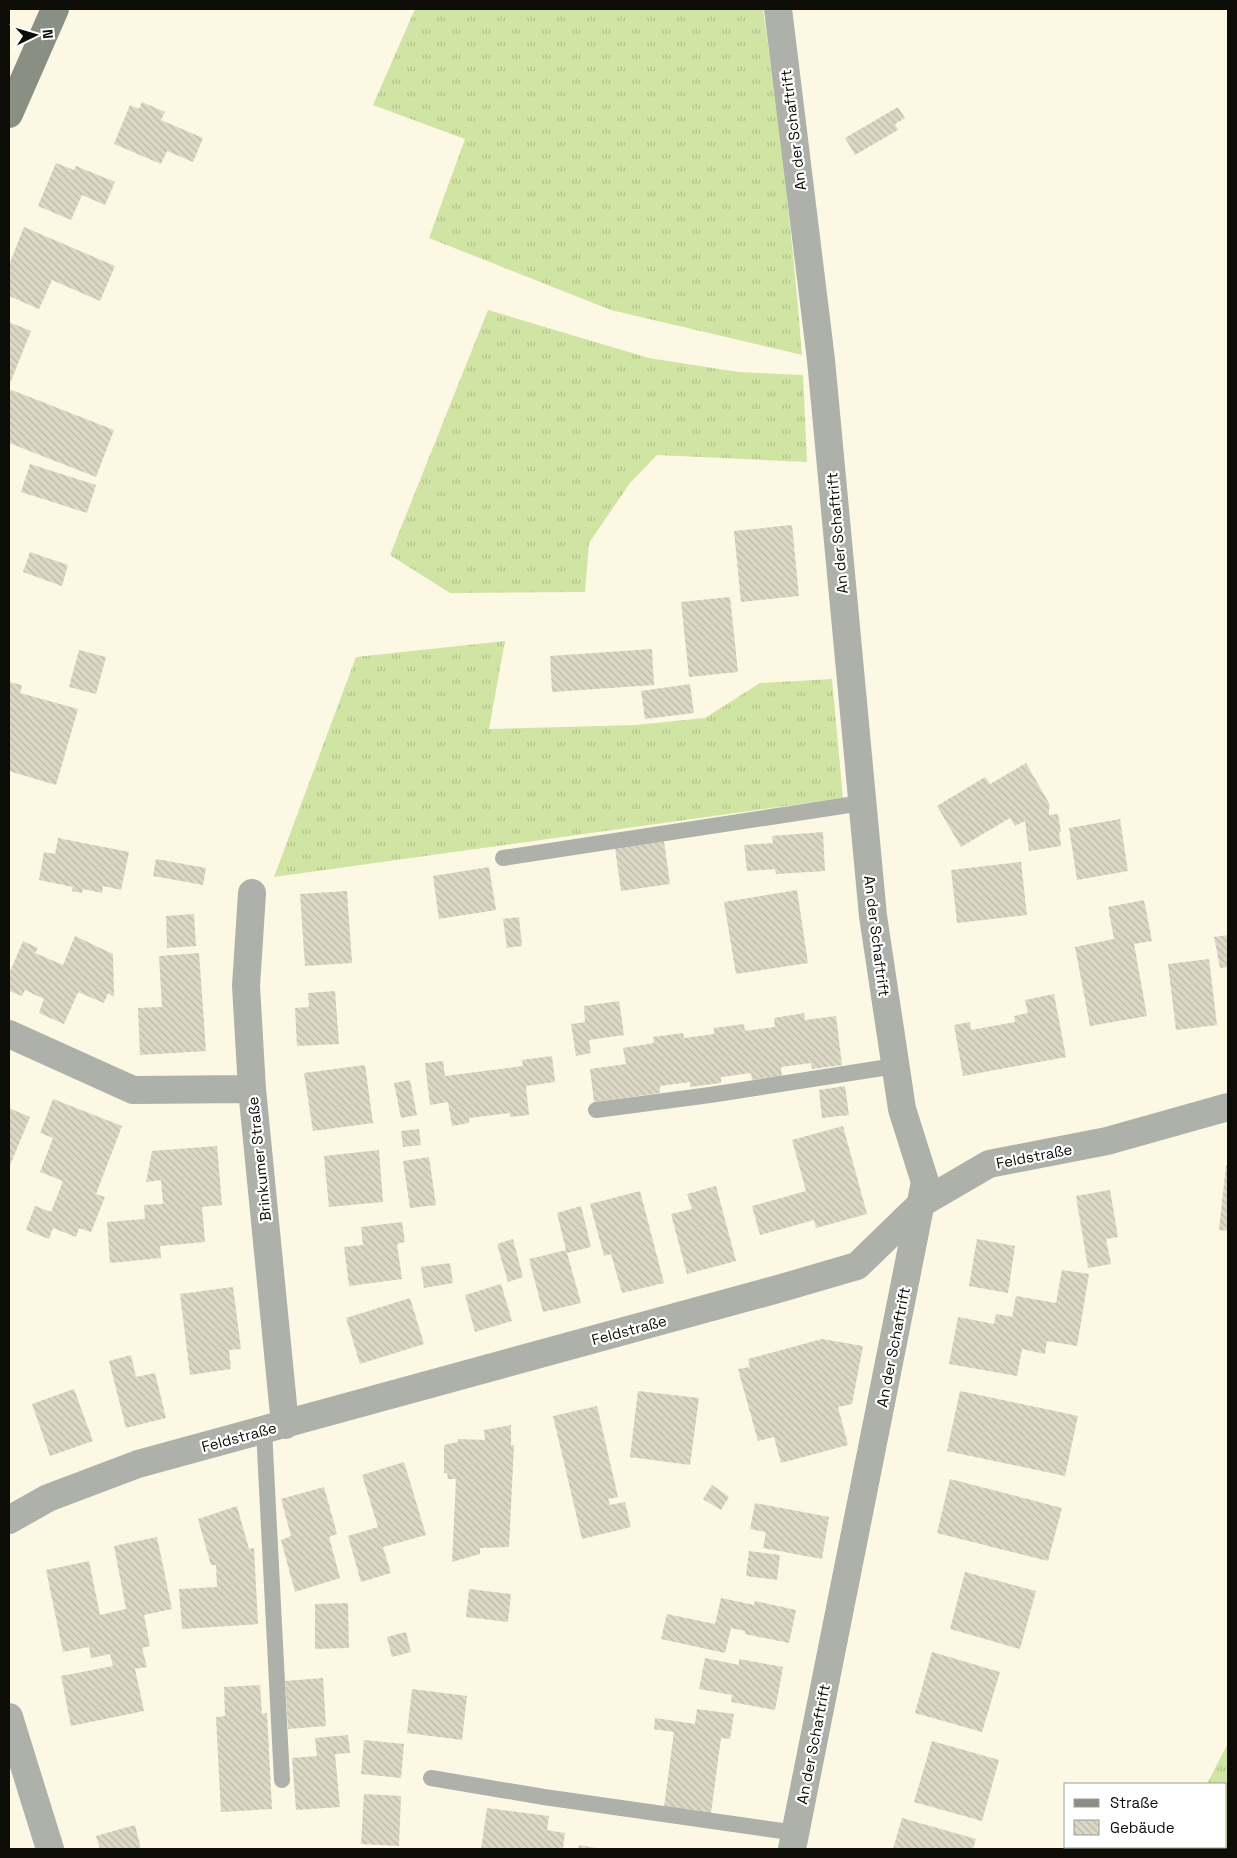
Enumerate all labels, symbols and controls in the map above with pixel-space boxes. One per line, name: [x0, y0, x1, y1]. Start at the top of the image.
north arrow: [10, 10, 60, 60]
text: N: [39, 28, 57, 39]
street label: An der Schaftrift: [776, 68, 810, 192]
street label: An der Schaftrift: [822, 471, 852, 595]
street label: An der Schaftrift: [860, 874, 894, 998]
street label: Brinkumer Straße: [243, 1096, 275, 1222]
street label: Feldstraße: [994, 1139, 1074, 1173]
street label: An der Schaftrift: [872, 1285, 914, 1409]
street label: Feldstraße: [589, 1311, 669, 1349]
street label: Feldstraße: [199, 1418, 279, 1456]
street label: An der Schaftrift: [792, 1682, 834, 1806]
legend: [1064, 1783, 1227, 1848]
text: Straße: [1110, 1793, 1159, 1812]
text: Gebäude: [1110, 1818, 1175, 1837]

